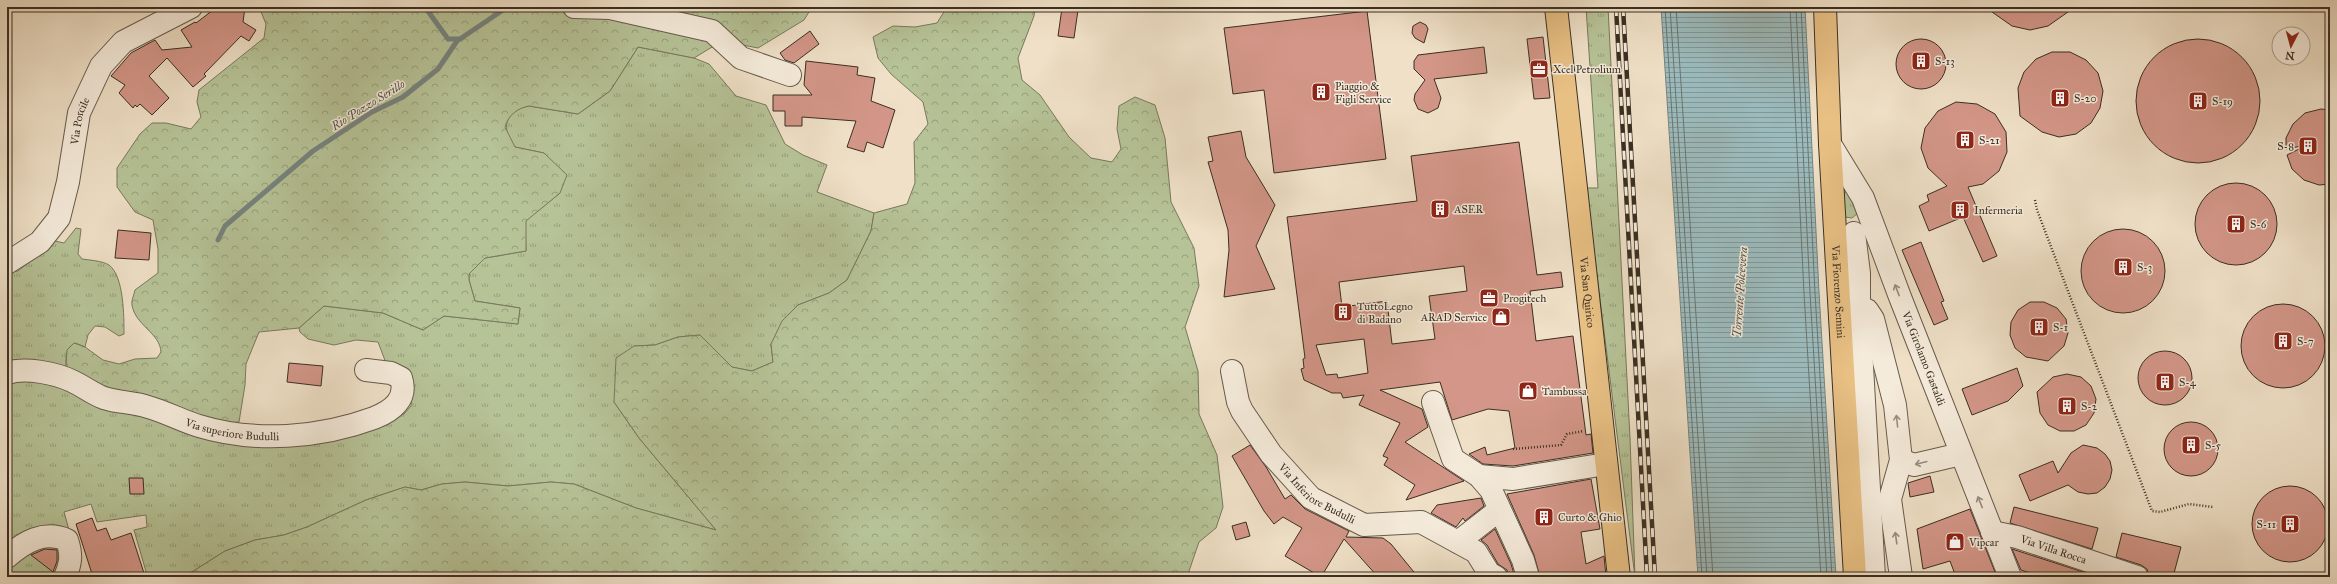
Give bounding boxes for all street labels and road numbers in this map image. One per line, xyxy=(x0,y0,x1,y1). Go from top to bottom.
street label: Via Porcile xyxy=(68,95,93,147)
street label: Via Fiorenzo Semini xyxy=(1829,244,1847,339)
street label: Via San Quirico xyxy=(1577,255,1597,329)
street label: Via Girolamo Gastaldi xyxy=(1899,309,1948,408)
street label: Via superiore Budulli xyxy=(183,416,279,443)
street label: Via Inferiore Budulli xyxy=(1275,460,1358,527)
street label: Via Villa Rocca xyxy=(2018,532,2088,567)

